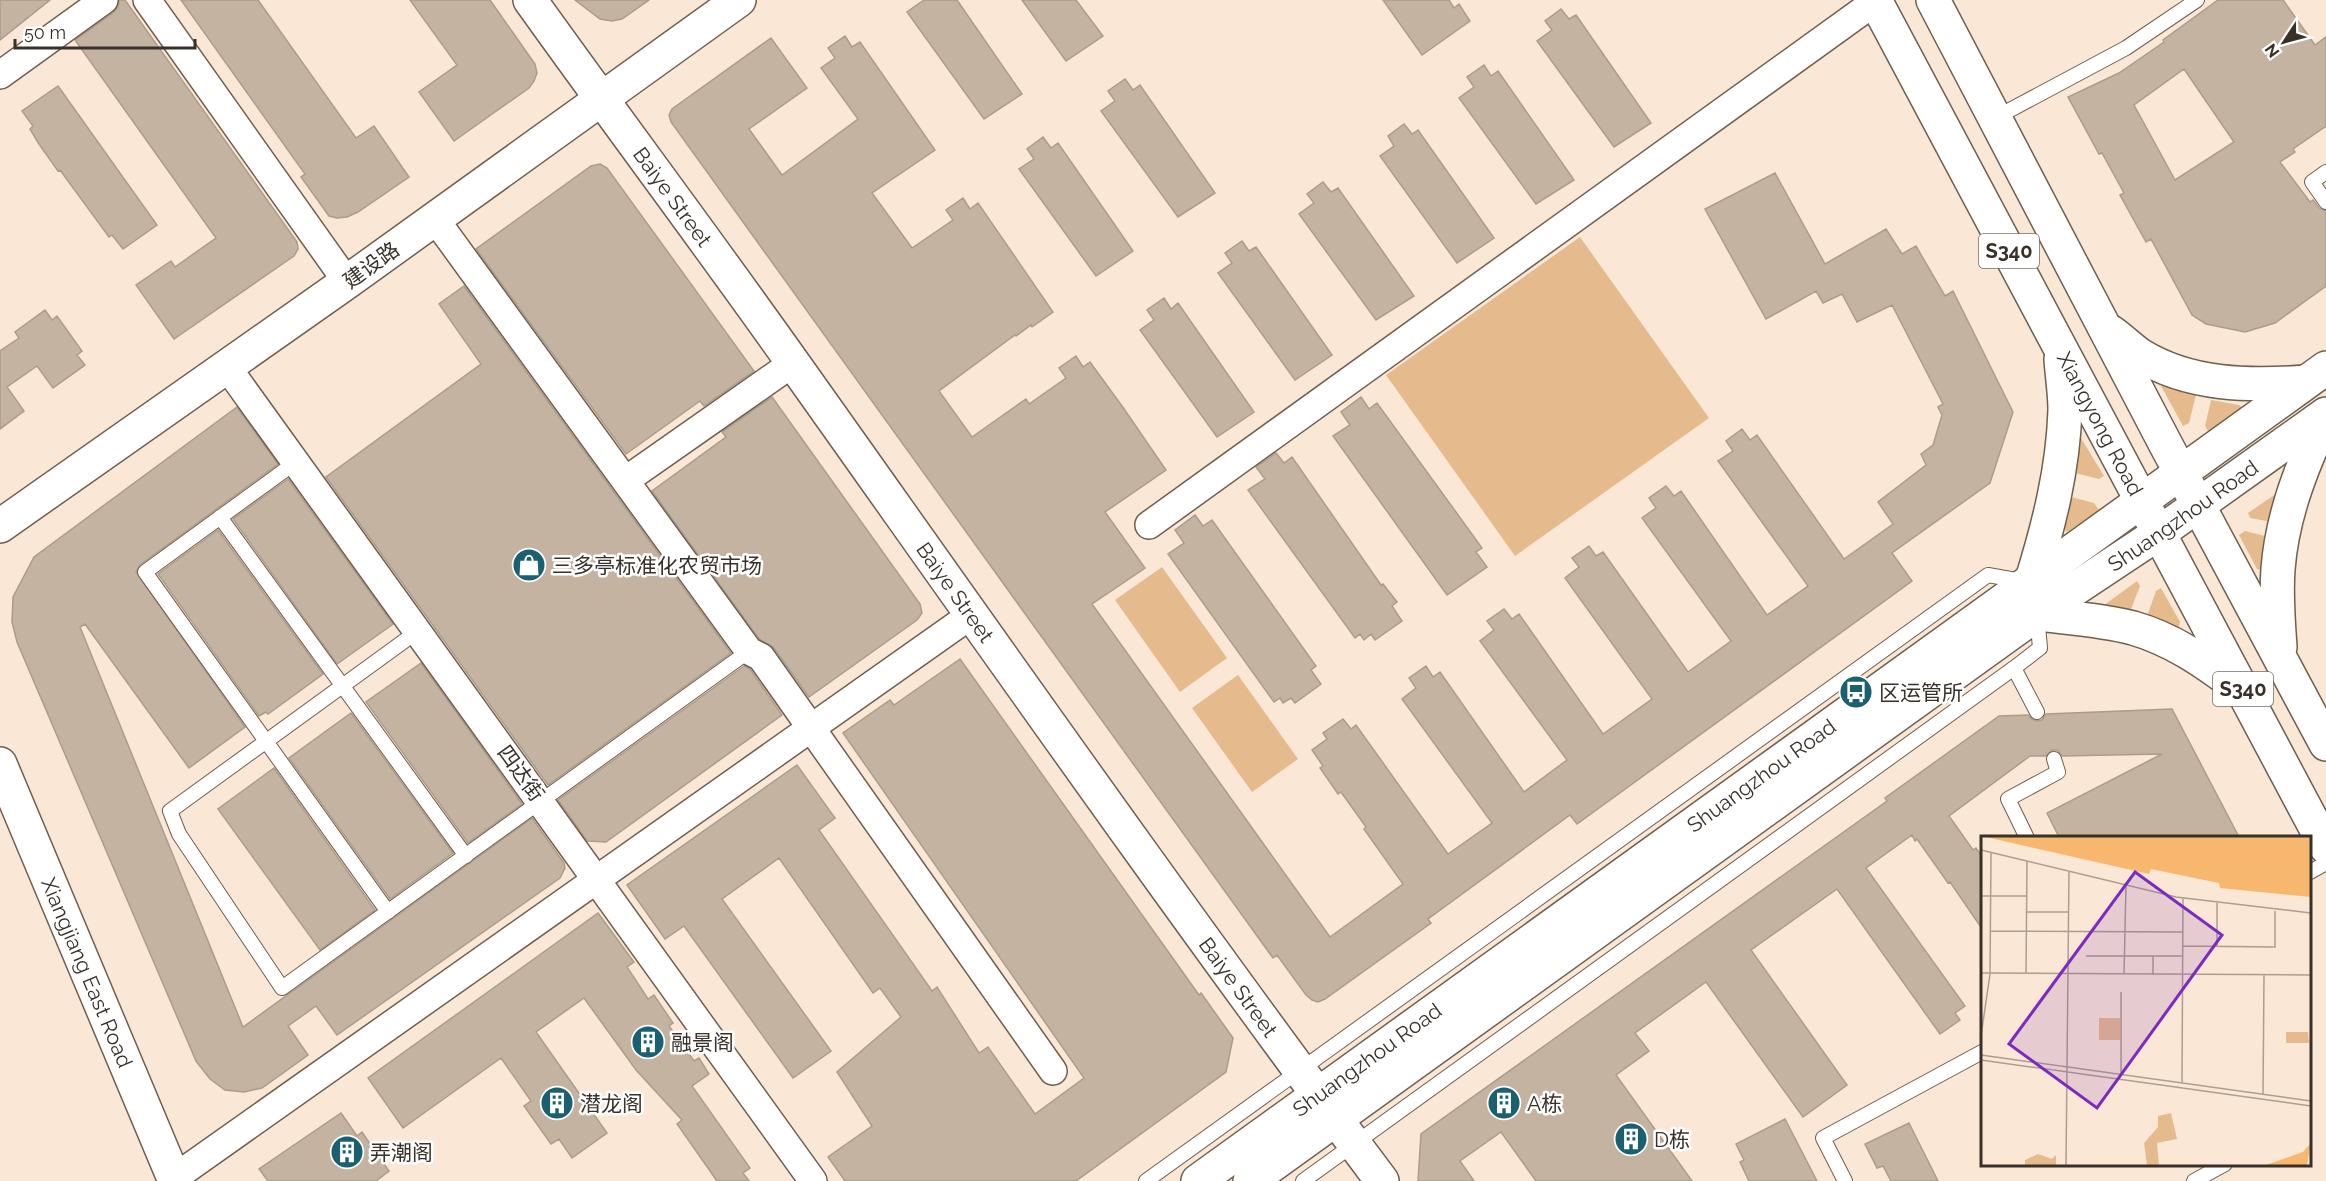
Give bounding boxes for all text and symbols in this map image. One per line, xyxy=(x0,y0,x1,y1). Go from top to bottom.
scale bar xyxy=(15,12,195,50)
north arrow xyxy=(2254,12,2314,72)
text: 50 m xyxy=(24,22,66,43)
text: N xyxy=(2261,40,2284,61)
street label: Baiye Street xyxy=(628,142,718,251)
road number: S340 xyxy=(1979,234,2039,268)
street label: 建设路 xyxy=(338,236,404,294)
street label: Xiangyong Road xyxy=(2052,348,2149,500)
street label: Shuangzhou Road xyxy=(2103,454,2263,576)
street label: Baiye Street xyxy=(912,537,1000,647)
shop icon: 三多亭标准化农贸市场 xyxy=(511,547,547,583)
place label: 三多亭标准化农贸市场 xyxy=(552,553,762,578)
road number: S340 xyxy=(2213,672,2273,706)
bus stop icon: 区运管所 xyxy=(1838,674,1874,710)
place label: 区运管所 xyxy=(1879,680,1963,705)
street label: Shuangzhou Road xyxy=(1682,713,1840,837)
street label: 四达街 xyxy=(492,740,550,806)
inset map xyxy=(1981,836,2311,1166)
street label: Xiangjiang East Road xyxy=(37,874,138,1071)
street label: Baiye Street xyxy=(1194,932,1283,1042)
street label: Shuangzhou Road xyxy=(1287,997,1446,1121)
building icon: 融景阁 xyxy=(630,1024,666,1060)
place label: 融景阁 xyxy=(671,1030,734,1055)
building icon: 潜龙阁 xyxy=(539,1085,575,1121)
building icon: A栋 xyxy=(1486,1085,1522,1121)
place label: 潜龙阁 xyxy=(580,1091,643,1116)
place label: A栋 xyxy=(1527,1091,1562,1116)
building icon: D栋 xyxy=(1613,1121,1649,1157)
place label: D栋 xyxy=(1654,1127,1690,1152)
building icon: 弄潮阁 xyxy=(329,1134,365,1170)
place label: 弄潮阁 xyxy=(370,1140,433,1165)

